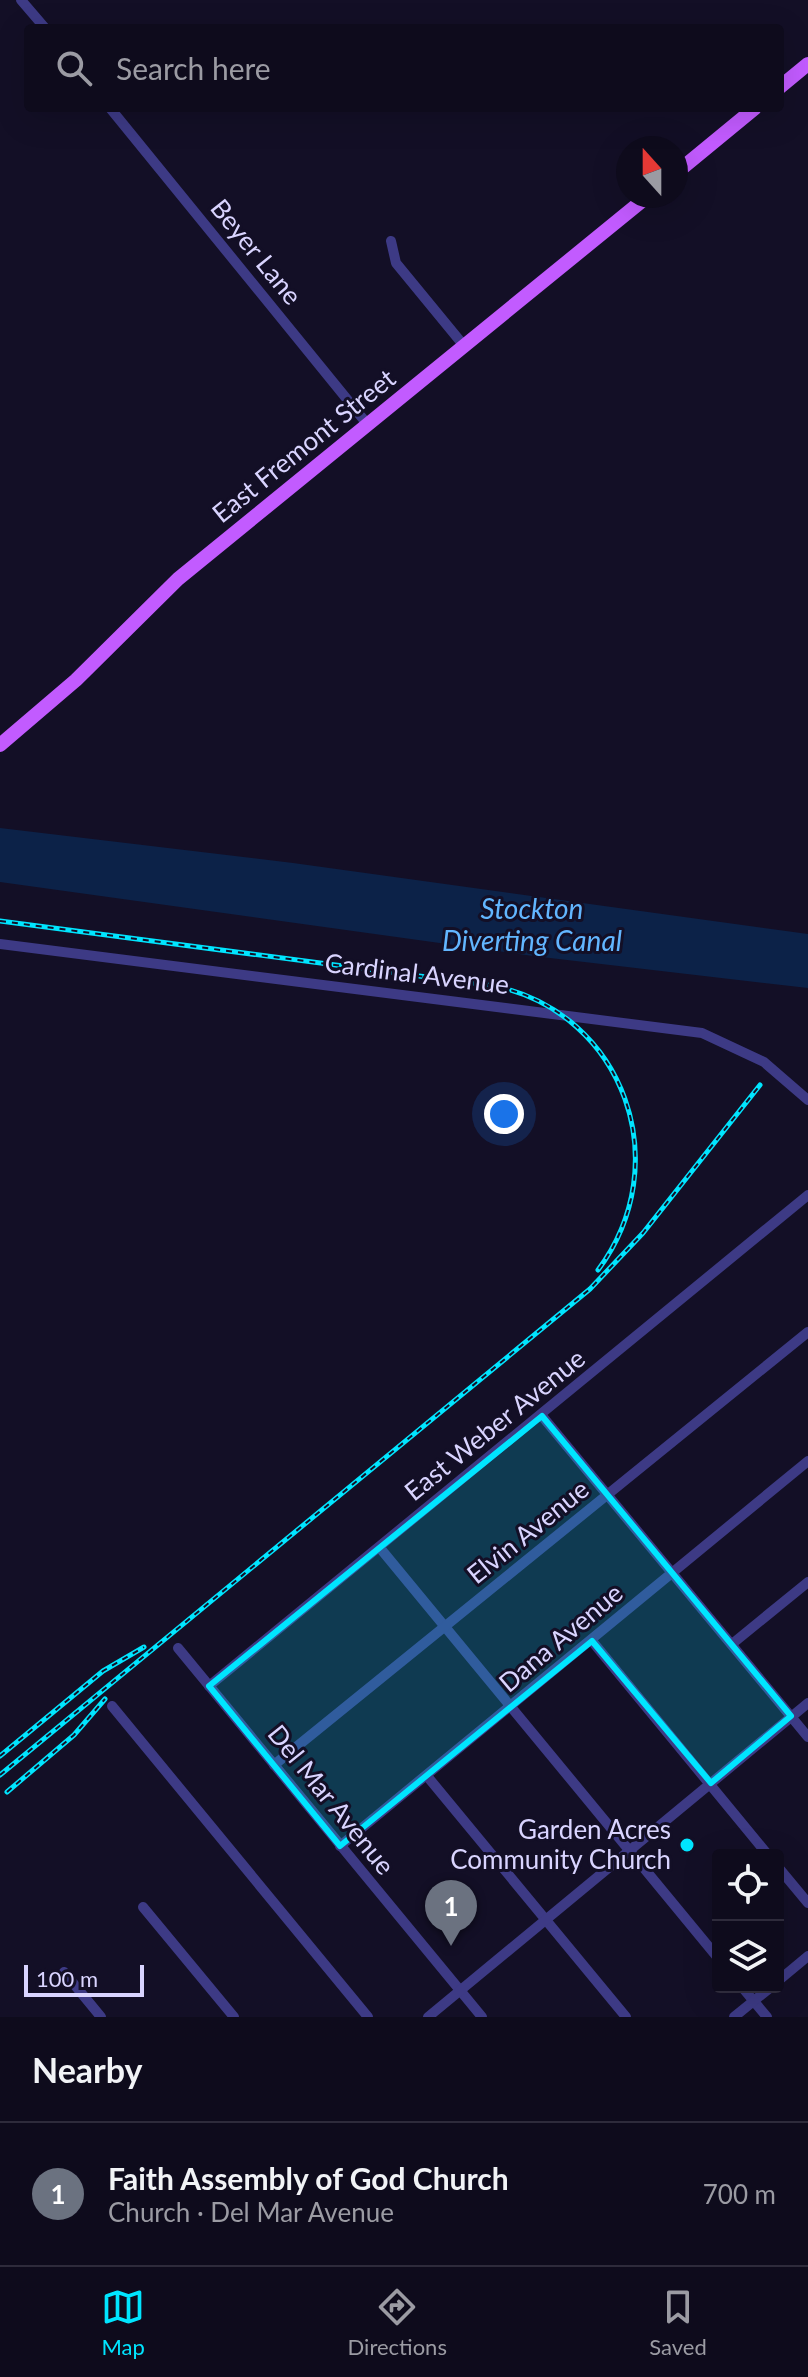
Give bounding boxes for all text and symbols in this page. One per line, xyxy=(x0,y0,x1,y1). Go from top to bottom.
search box xyxy=(24,24,784,112)
icon: search xyxy=(52,46,96,90)
text: Search here xyxy=(116,50,271,86)
north arrow xyxy=(616,136,688,208)
street label: Beyer Lane xyxy=(204,192,309,311)
street label: East Fremont Street xyxy=(205,361,402,529)
water label: Stockton Diverting Canal xyxy=(442,891,622,957)
street label: Cardinal Avenue xyxy=(323,946,511,1000)
your location xyxy=(484,1094,524,1134)
street label: East Weber Avenue xyxy=(398,1342,591,1507)
street label: Elvin Avenue xyxy=(460,1473,595,1590)
street label: Dana Avenue xyxy=(492,1576,629,1698)
street label: Del Mar Avenue xyxy=(262,1718,402,1881)
place label: Garden Acres Community Church xyxy=(450,1813,671,1875)
marker: Garden Acres Community Church xyxy=(678,1836,696,1854)
map controls xyxy=(712,1849,784,1993)
button: locate xyxy=(712,1849,784,1921)
pin: 1 xyxy=(425,1880,477,1946)
button: layers xyxy=(712,1921,784,1993)
scale bar xyxy=(24,1961,144,1997)
text: 100 m xyxy=(36,1965,98,1992)
text: Nearby xyxy=(32,2049,143,2090)
text: Faith Assembly of God Church xyxy=(108,2160,509,2196)
text: 1 xyxy=(50,2178,66,2210)
text: 700 m xyxy=(703,2178,776,2210)
text: Church · Del Mar Avenue xyxy=(108,2196,394,2228)
tab: Map xyxy=(101,2285,145,2360)
tab: Directions xyxy=(348,2285,447,2360)
tab: Saved xyxy=(649,2285,707,2360)

